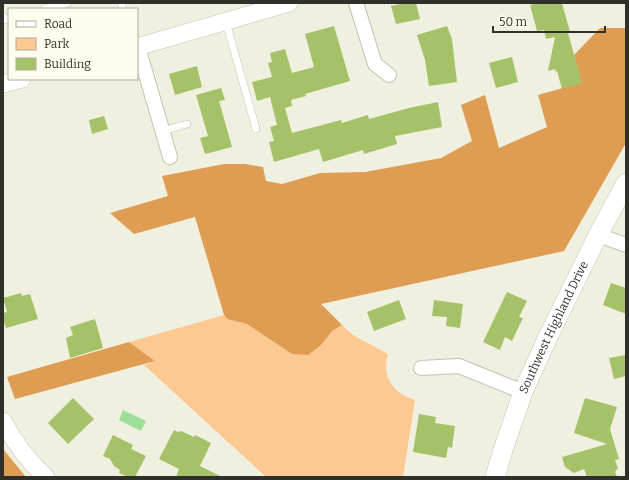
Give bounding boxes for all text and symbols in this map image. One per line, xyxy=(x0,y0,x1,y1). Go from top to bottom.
legend xyxy=(8,8,138,80)
scale bar xyxy=(493,8,605,34)
text: 50 m xyxy=(499,15,528,29)
text: Road xyxy=(44,17,72,31)
text: Park xyxy=(44,37,70,51)
text: Building xyxy=(44,57,91,71)
street label: Southwest Highland Drive xyxy=(516,259,591,396)

